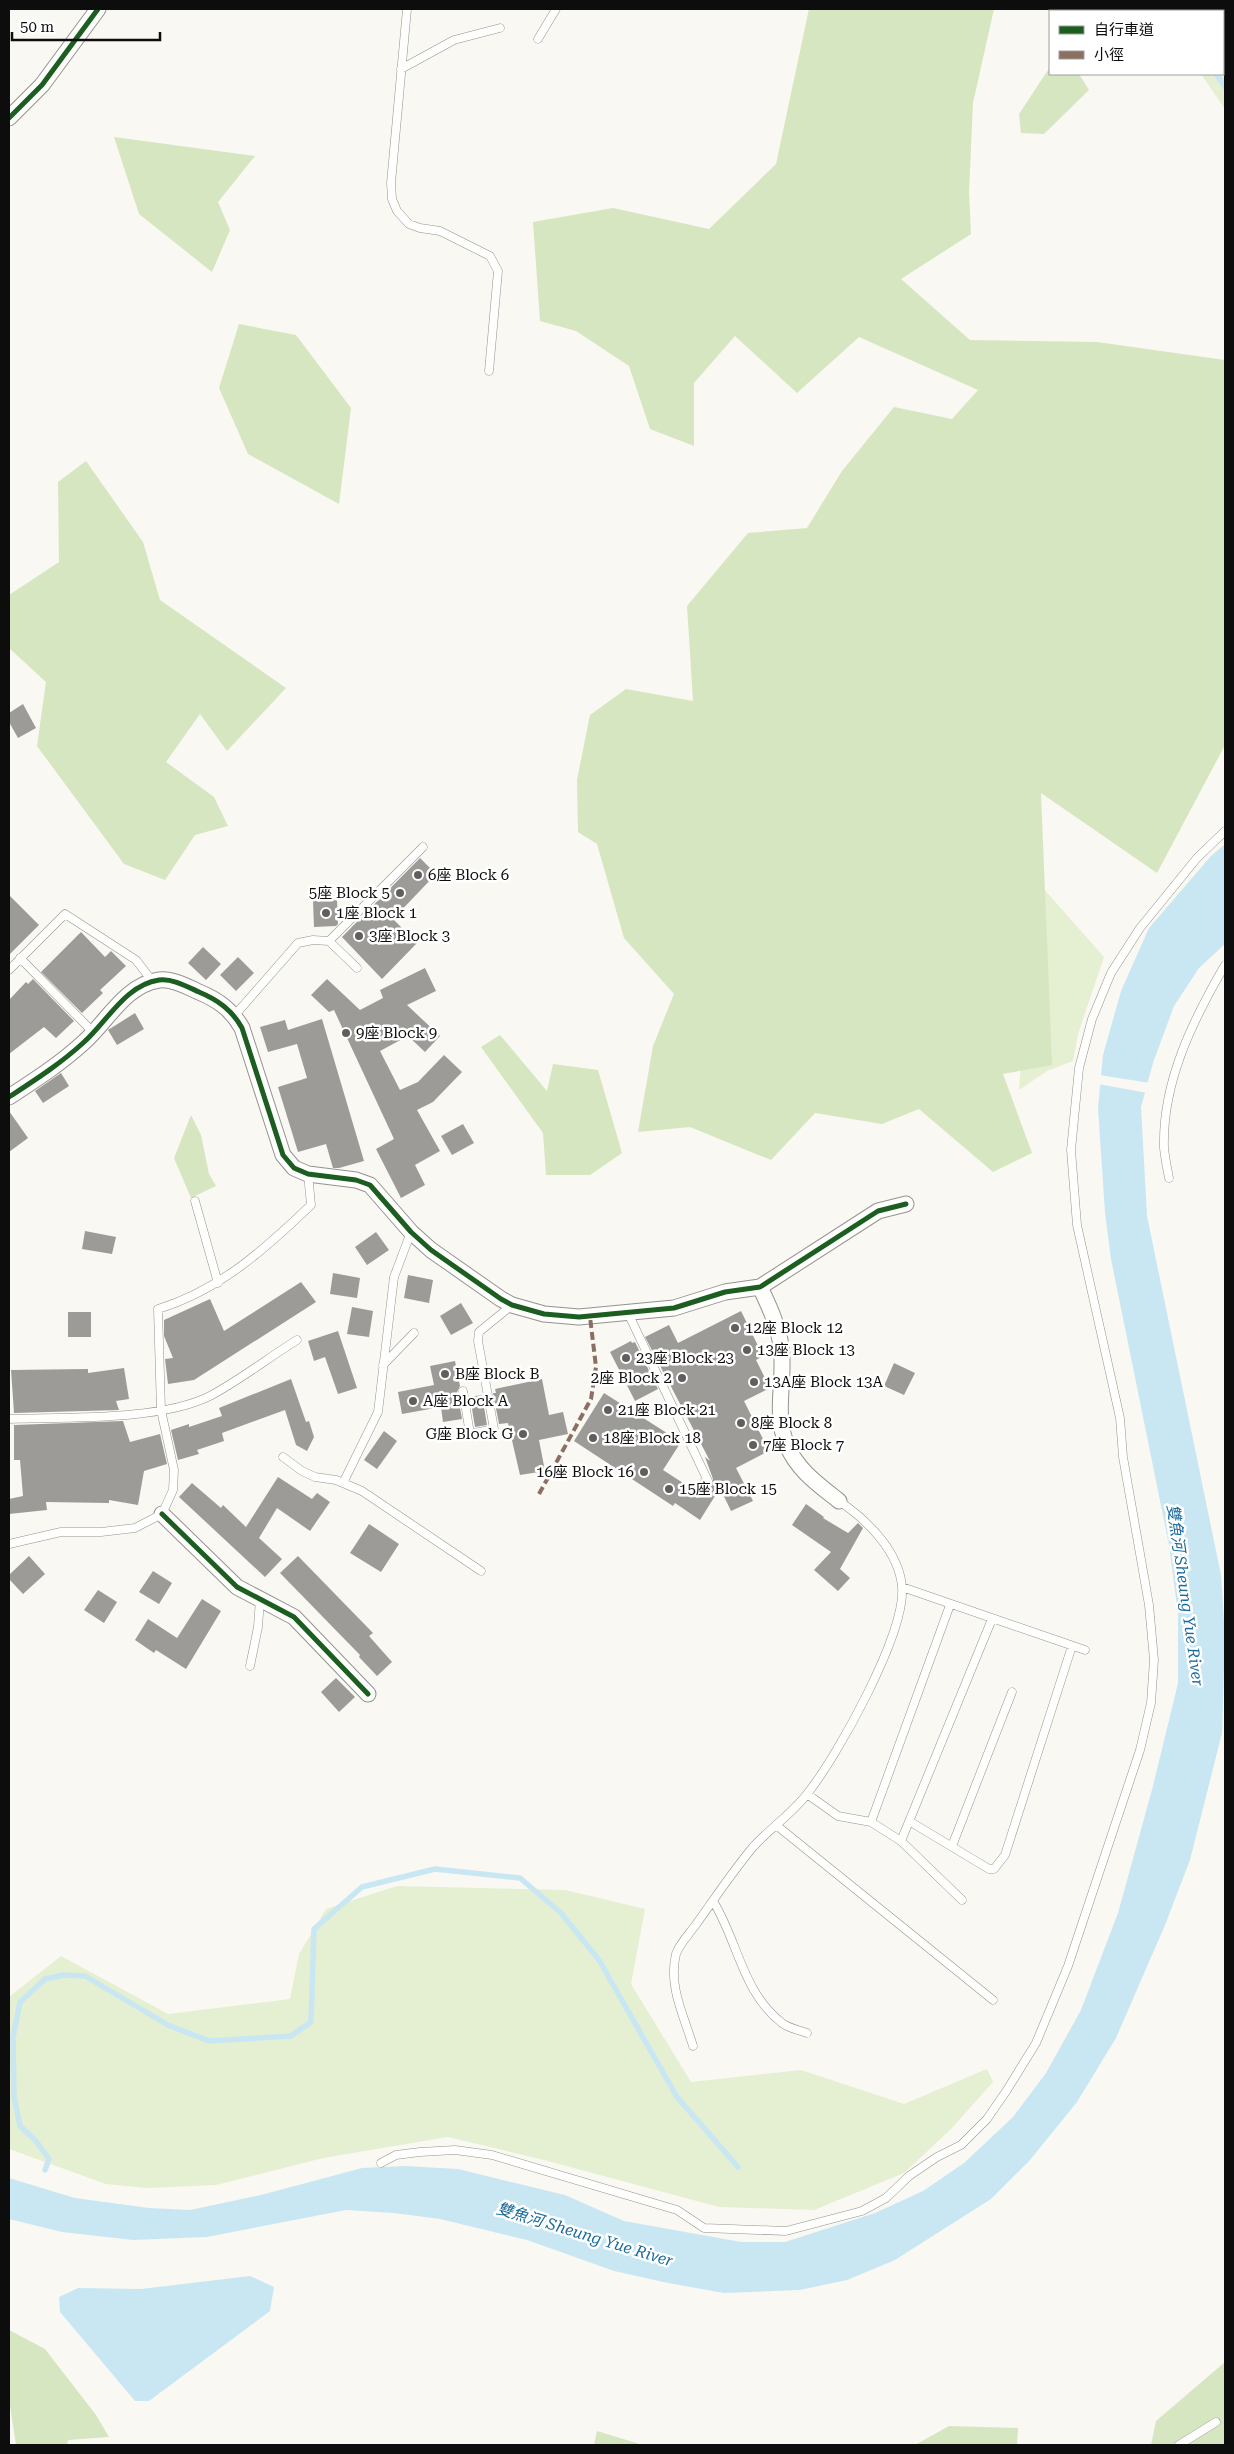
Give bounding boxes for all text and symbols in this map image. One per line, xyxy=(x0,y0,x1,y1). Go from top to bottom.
scale bar xyxy=(12,10,160,42)
legend xyxy=(1049,10,1224,75)
text: 50 m xyxy=(20,18,55,36)
text: 自行車道 xyxy=(1094,21,1154,39)
text: 小徑 xyxy=(1094,46,1124,64)
place label: 6座 Block 6 xyxy=(428,866,509,884)
marker: 6座 Block 6 xyxy=(412,869,424,881)
place label: 5座 Block 5 xyxy=(309,884,390,902)
marker: 5座 Block 5 xyxy=(394,887,406,899)
place label: 1座 Block 1 xyxy=(336,904,417,922)
marker: 1座 Block 1 xyxy=(320,907,332,919)
place label: 3座 Block 3 xyxy=(369,927,450,945)
marker: 3座 Block 3 xyxy=(353,930,365,942)
place label: 9座 Block 9 xyxy=(356,1024,437,1042)
marker: 9座 Block 9 xyxy=(340,1027,352,1039)
place label: 12座 Block 12 xyxy=(745,1319,843,1337)
marker: 12座 Block 12 xyxy=(729,1322,741,1334)
place label: 13座 Block 13 xyxy=(757,1341,855,1359)
marker: 13座 Block 13 xyxy=(741,1344,753,1356)
place label: 23座 Block 23 xyxy=(636,1349,734,1367)
marker: 23座 Block 23 xyxy=(620,1352,632,1364)
place label: B座 Block B xyxy=(455,1365,539,1383)
marker: B座 Block B xyxy=(439,1368,451,1380)
place label: 2座 Block 2 xyxy=(591,1369,672,1387)
marker: 2座 Block 2 xyxy=(676,1372,688,1384)
place label: 13A座 Block 13A xyxy=(764,1373,883,1391)
marker: 13A座 Block 13A xyxy=(748,1376,760,1388)
place label: A座 Block A xyxy=(423,1392,509,1410)
marker: A座 Block A xyxy=(407,1395,419,1407)
place label: 21座 Block 21 xyxy=(618,1401,716,1419)
marker: 21座 Block 21 xyxy=(602,1404,614,1416)
place label: 8座 Block 8 xyxy=(751,1414,832,1432)
marker: 8座 Block 8 xyxy=(735,1417,747,1429)
place label: G座 Block G xyxy=(425,1425,513,1443)
marker: G座 Block G xyxy=(517,1428,529,1440)
place label: 18座 Block 18 xyxy=(603,1429,701,1447)
marker: 18座 Block 18 xyxy=(587,1432,599,1444)
place label: 7座 Block 7 xyxy=(763,1436,844,1454)
marker: 7座 Block 7 xyxy=(747,1439,759,1451)
place label: 16座 Block 16 xyxy=(536,1463,634,1481)
marker: 16座 Block 16 xyxy=(638,1466,650,1478)
place label: 15座 Block 15 xyxy=(679,1480,777,1498)
marker: 15座 Block 15 xyxy=(663,1483,675,1495)
water label: 雙魚河 Sheung Yue River xyxy=(1163,1503,1208,1688)
water label: 雙魚河 Sheung Yue River xyxy=(494,2199,676,2270)

